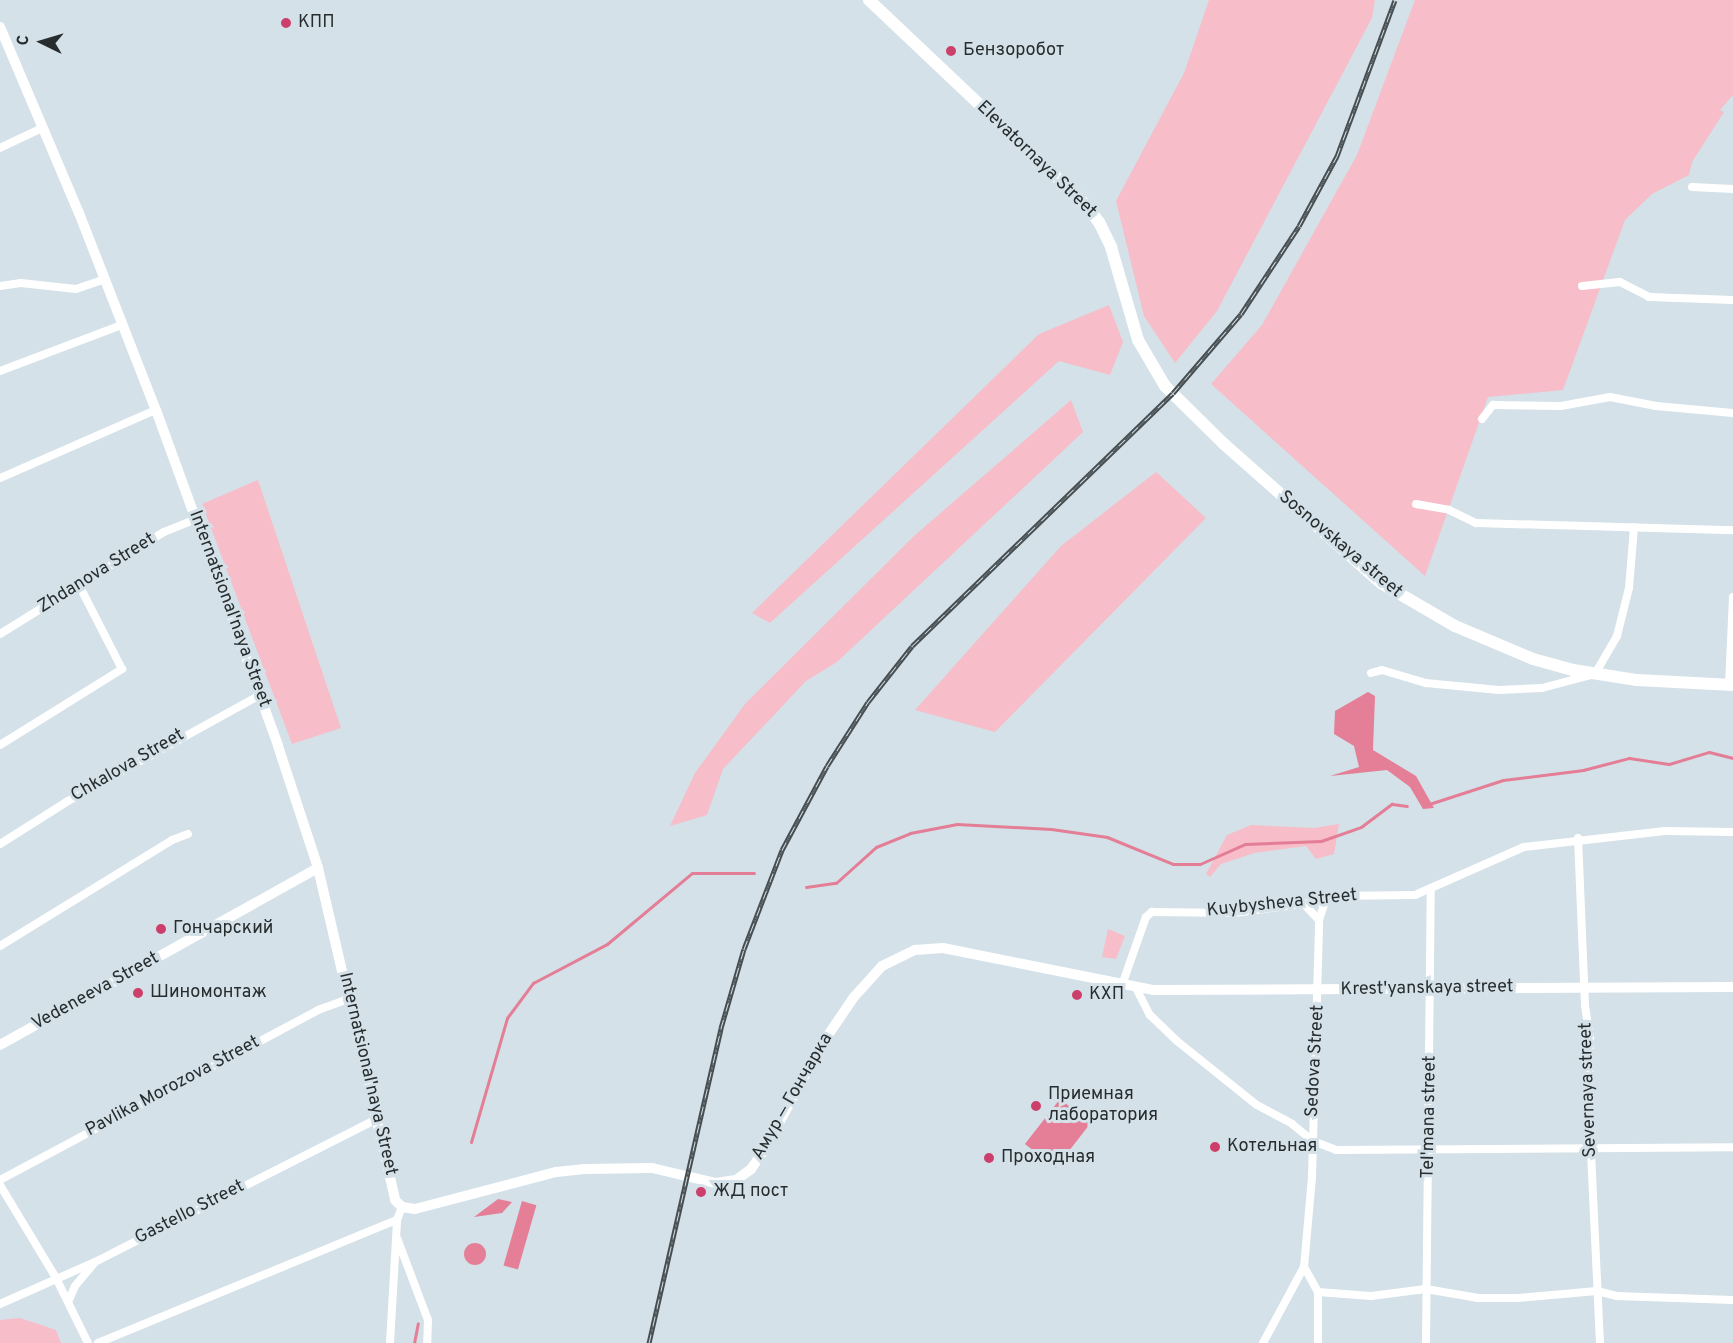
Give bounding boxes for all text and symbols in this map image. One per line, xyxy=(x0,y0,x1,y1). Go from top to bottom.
north arrow xyxy=(12,12,72,72)
place label: КПП xyxy=(298,12,335,34)
marker: КПП xyxy=(279,16,293,30)
text: С xyxy=(14,34,34,46)
place label: Бензоробот xyxy=(963,40,1064,62)
marker: Бензоробот xyxy=(944,44,958,58)
street label: Elevatornaya Street xyxy=(972,97,1100,223)
street label: Sosnovskaya street xyxy=(1274,487,1406,603)
street label: Internatsional'naya Street xyxy=(183,508,275,710)
street label: Zhdanova Street xyxy=(34,529,160,619)
street label: Chkalova Street xyxy=(68,725,188,807)
street label: Kuybysheva Street xyxy=(1206,885,1358,923)
place label: Гончарский xyxy=(173,918,273,940)
marker: Гончарский xyxy=(154,922,168,936)
street label: Vedeneeva Street xyxy=(29,948,163,1036)
street label: Internatsional'naya Street xyxy=(333,970,401,1178)
street label: Krest'yanskaya street xyxy=(1340,977,1514,1001)
place label: Шиномонтаж xyxy=(150,982,267,1004)
place label: КХП xyxy=(1089,984,1124,1006)
marker: Шиномонтаж xyxy=(131,986,145,1000)
marker: КХП xyxy=(1070,988,1084,1002)
street label: Sedova Street xyxy=(1302,1004,1330,1118)
street label: Severnaya street xyxy=(1576,1022,1602,1158)
street label: Амур — Гончарка xyxy=(748,1030,838,1164)
street label: Pavlika Morozova Street xyxy=(82,1032,264,1142)
street label: Tel'mana street xyxy=(1418,1055,1442,1179)
place label: Приемная лаборатория xyxy=(1048,1085,1158,1128)
marker: Приемная лаборатория xyxy=(1029,1099,1043,1113)
place label: Котельная xyxy=(1227,1136,1317,1158)
marker: Котельная xyxy=(1208,1140,1222,1154)
place label: Проходная xyxy=(1001,1147,1095,1169)
marker: Проходная xyxy=(982,1151,996,1165)
street label: Gastello Street xyxy=(132,1176,248,1250)
place label: ЖД пост xyxy=(713,1181,788,1203)
marker: ЖД пост xyxy=(694,1185,708,1199)

